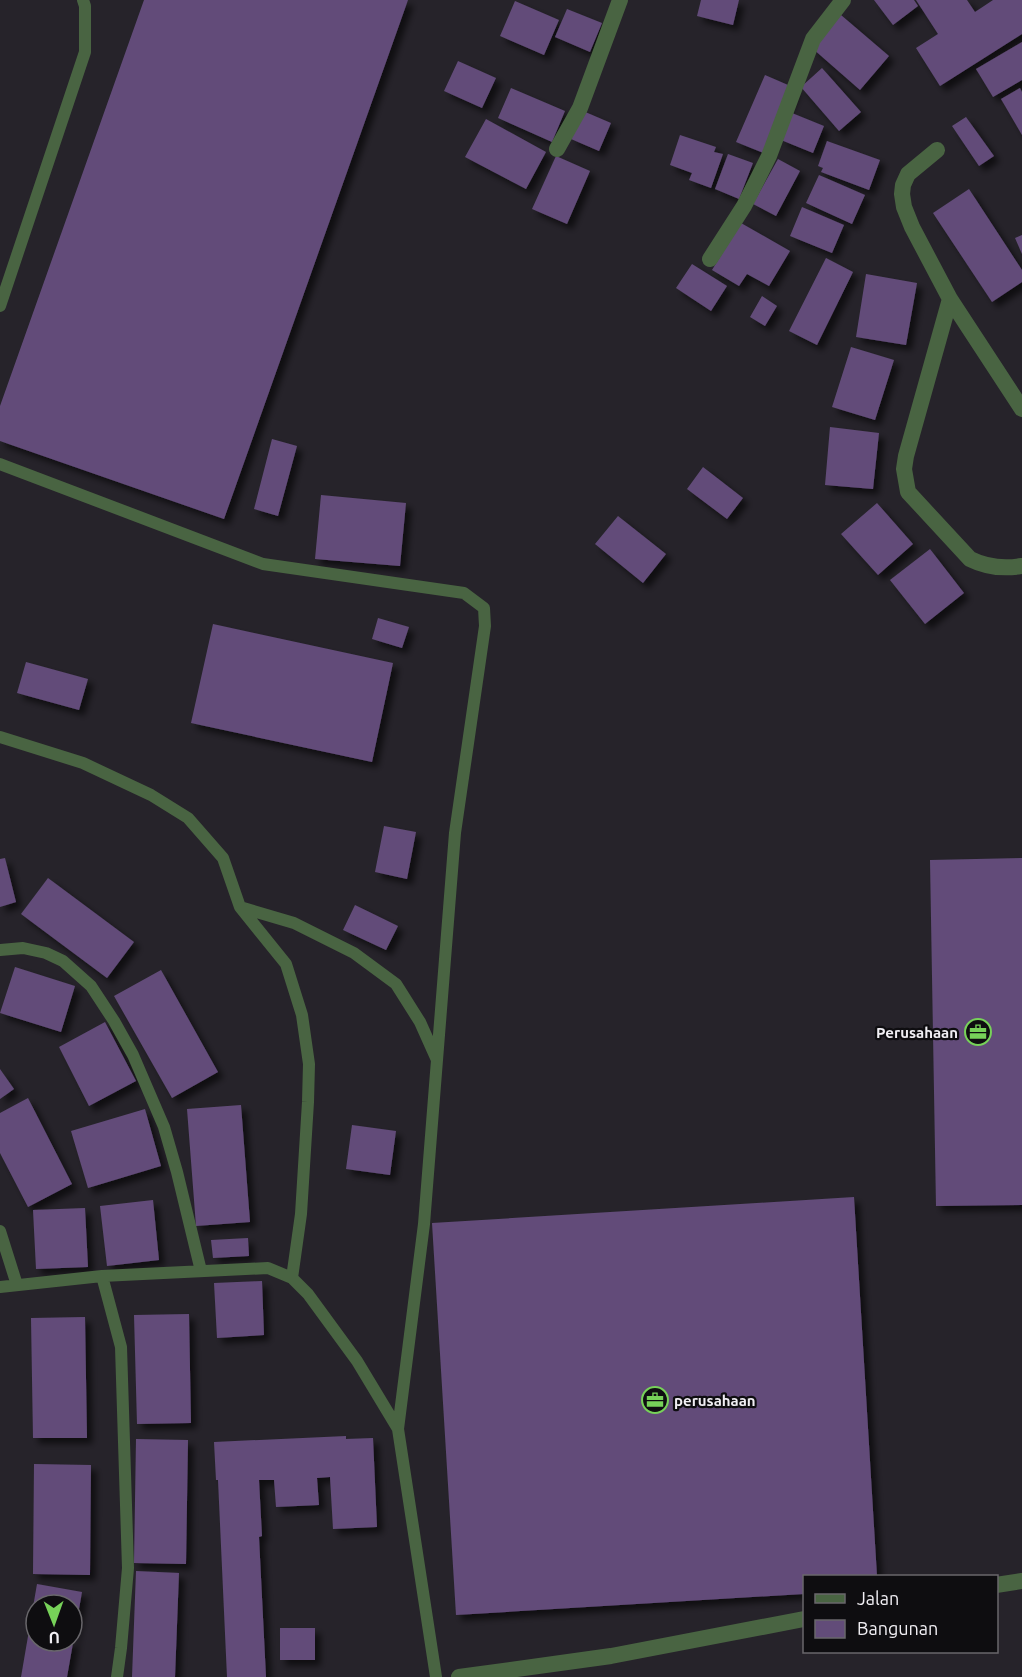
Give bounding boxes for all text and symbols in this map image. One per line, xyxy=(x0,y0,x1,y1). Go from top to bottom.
office icon: Perusahaan xyxy=(963,1017,993,1047)
place label: Perusahaan xyxy=(876,1024,958,1041)
office icon: perusahaan xyxy=(640,1385,670,1415)
place label: perusahaan xyxy=(674,1392,756,1409)
legend xyxy=(803,1575,998,1653)
text: Jalan xyxy=(857,1588,899,1608)
north arrow xyxy=(24,1593,84,1653)
text: Bangunan xyxy=(857,1618,938,1638)
text: U xyxy=(48,1629,60,1647)

